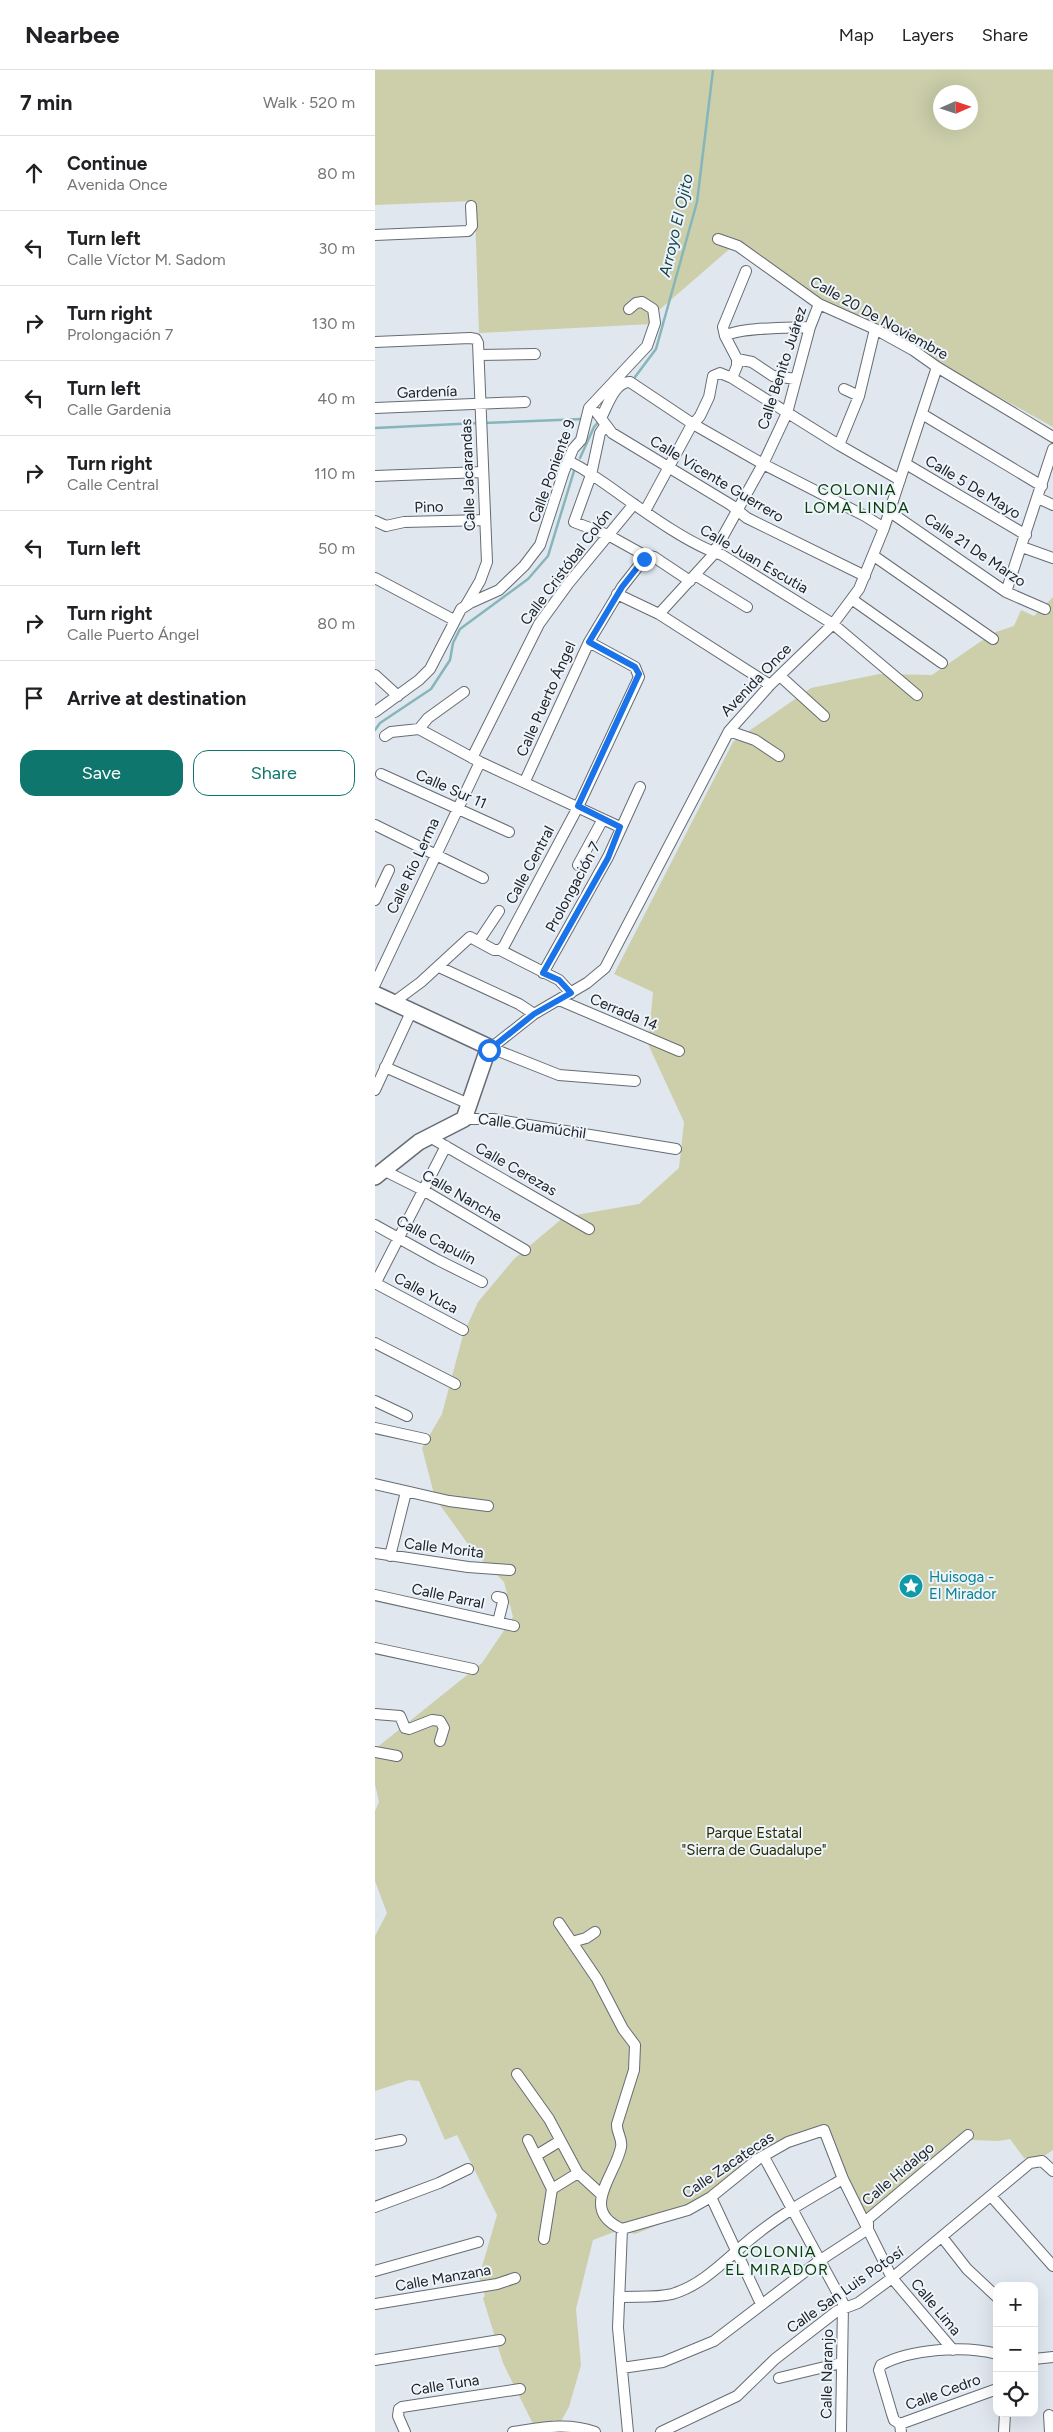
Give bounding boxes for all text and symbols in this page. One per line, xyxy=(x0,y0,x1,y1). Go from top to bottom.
text: Nearbee xyxy=(25,20,120,49)
text: Map xyxy=(839,24,874,46)
text: Layers xyxy=(902,24,954,46)
text: Share xyxy=(982,24,1028,46)
north arrow xyxy=(933,85,978,130)
text: 7 min xyxy=(20,90,72,115)
text: Walk · 520 m xyxy=(263,93,355,112)
text: Continue xyxy=(67,152,147,175)
icon: ahead xyxy=(20,159,48,187)
text: 80 m xyxy=(317,164,355,183)
water label: Arroyo El Ojito xyxy=(655,172,697,279)
text: Avenida Once xyxy=(67,175,167,194)
text: Turn left xyxy=(67,227,141,250)
icon: left xyxy=(20,234,48,262)
text: 30 m xyxy=(318,239,355,258)
text: Calle Víctor M. Sadom xyxy=(67,250,226,269)
street label: Calle 20 De Noviembre xyxy=(807,272,951,364)
text: Turn right xyxy=(67,302,153,325)
street label: Calle Benito Juárez xyxy=(754,304,810,432)
icon: right xyxy=(20,309,48,337)
text: 130 m xyxy=(312,314,355,333)
text: Prolongación 7 xyxy=(67,325,173,344)
text: Turn left xyxy=(67,377,141,400)
street label: Gardenía xyxy=(396,382,458,402)
icon: left xyxy=(20,384,48,412)
text: 40 m xyxy=(317,389,355,408)
text: Calle Gardenia xyxy=(67,400,171,419)
street label: Calle Poniente 9 xyxy=(525,417,579,525)
street label: Calle Jacarandas xyxy=(457,418,479,532)
street label: Calle Vicente Guerrero xyxy=(647,432,788,526)
street label: Calle 5 De Mayo xyxy=(922,451,1024,523)
text: Turn right xyxy=(67,452,153,475)
icon: right xyxy=(20,459,48,487)
text: 110 m xyxy=(314,464,355,483)
text: Calle Central xyxy=(67,475,159,494)
district label: COLONIA LOMA LINDA xyxy=(804,480,910,517)
street label: Pino xyxy=(414,497,444,517)
street label: Calle Cristóbal Colón xyxy=(516,505,616,629)
street label: Calle 21 De Marzo xyxy=(921,509,1030,591)
street label: Calle Juan Escutia xyxy=(697,521,811,597)
icon: left xyxy=(20,534,48,562)
text: Turn left xyxy=(67,537,141,560)
text: 50 m xyxy=(318,539,355,558)
route end xyxy=(633,548,656,571)
text: Turn right xyxy=(67,602,153,625)
icon: right xyxy=(20,609,48,637)
text: 80 m xyxy=(317,614,355,633)
text: Calle Puerto Ángel xyxy=(67,625,199,644)
street label: Calle Puerto Ángel xyxy=(513,639,579,759)
street label: Avenida Once xyxy=(717,640,795,720)
icon: arrive xyxy=(20,684,48,712)
text: Arrive at destination xyxy=(67,687,246,710)
button: Save xyxy=(20,750,183,796)
button: Share xyxy=(193,750,355,796)
street label: Calle Sur 11 xyxy=(413,765,489,813)
street label: Calle Río Lerma xyxy=(383,815,443,917)
street label: Calle Central xyxy=(502,823,558,907)
street label: Prolongación 7 xyxy=(542,839,604,935)
street label: Cerrada 14 xyxy=(587,990,661,1034)
route start xyxy=(478,1039,501,1062)
street label: Calle Guamúchil xyxy=(477,1110,587,1142)
street label: Calle Cerezas xyxy=(472,1138,560,1200)
street label: Calle Nanche xyxy=(419,1166,505,1226)
street label: Calle Capulín xyxy=(393,1211,479,1269)
street label: Calle Yuca xyxy=(391,1269,461,1317)
street label: Calle Morita xyxy=(403,1534,485,1562)
place label: Huisoga - El Mirador xyxy=(929,1568,996,1603)
place icon: Huisoga - El Mirador xyxy=(898,1573,924,1599)
street label: Calle Parral xyxy=(410,1579,486,1613)
park label: Parque Estatal "Sierra de Guadalupe" xyxy=(681,1824,827,1859)
street label: Calle Zacatecas xyxy=(679,2128,777,2202)
street label: Calle Hidalgo xyxy=(858,2138,938,2209)
district label: COLONIA EL MIRADOR xyxy=(725,2242,829,2279)
street label: Calle San Luis Potosí xyxy=(783,2242,908,2337)
street label: Calle Manzana xyxy=(394,2261,492,2295)
street label: Calle Lima xyxy=(907,2275,965,2339)
map controls xyxy=(993,2282,1038,2417)
button: + xyxy=(993,2282,1038,2327)
button: − xyxy=(993,2327,1038,2372)
street label: Calle Naranjo xyxy=(817,2329,837,2419)
street label: Calle Cedro xyxy=(903,2370,983,2414)
street label: Calle Tuna xyxy=(410,2371,480,2399)
button: locate xyxy=(993,2372,1038,2417)

